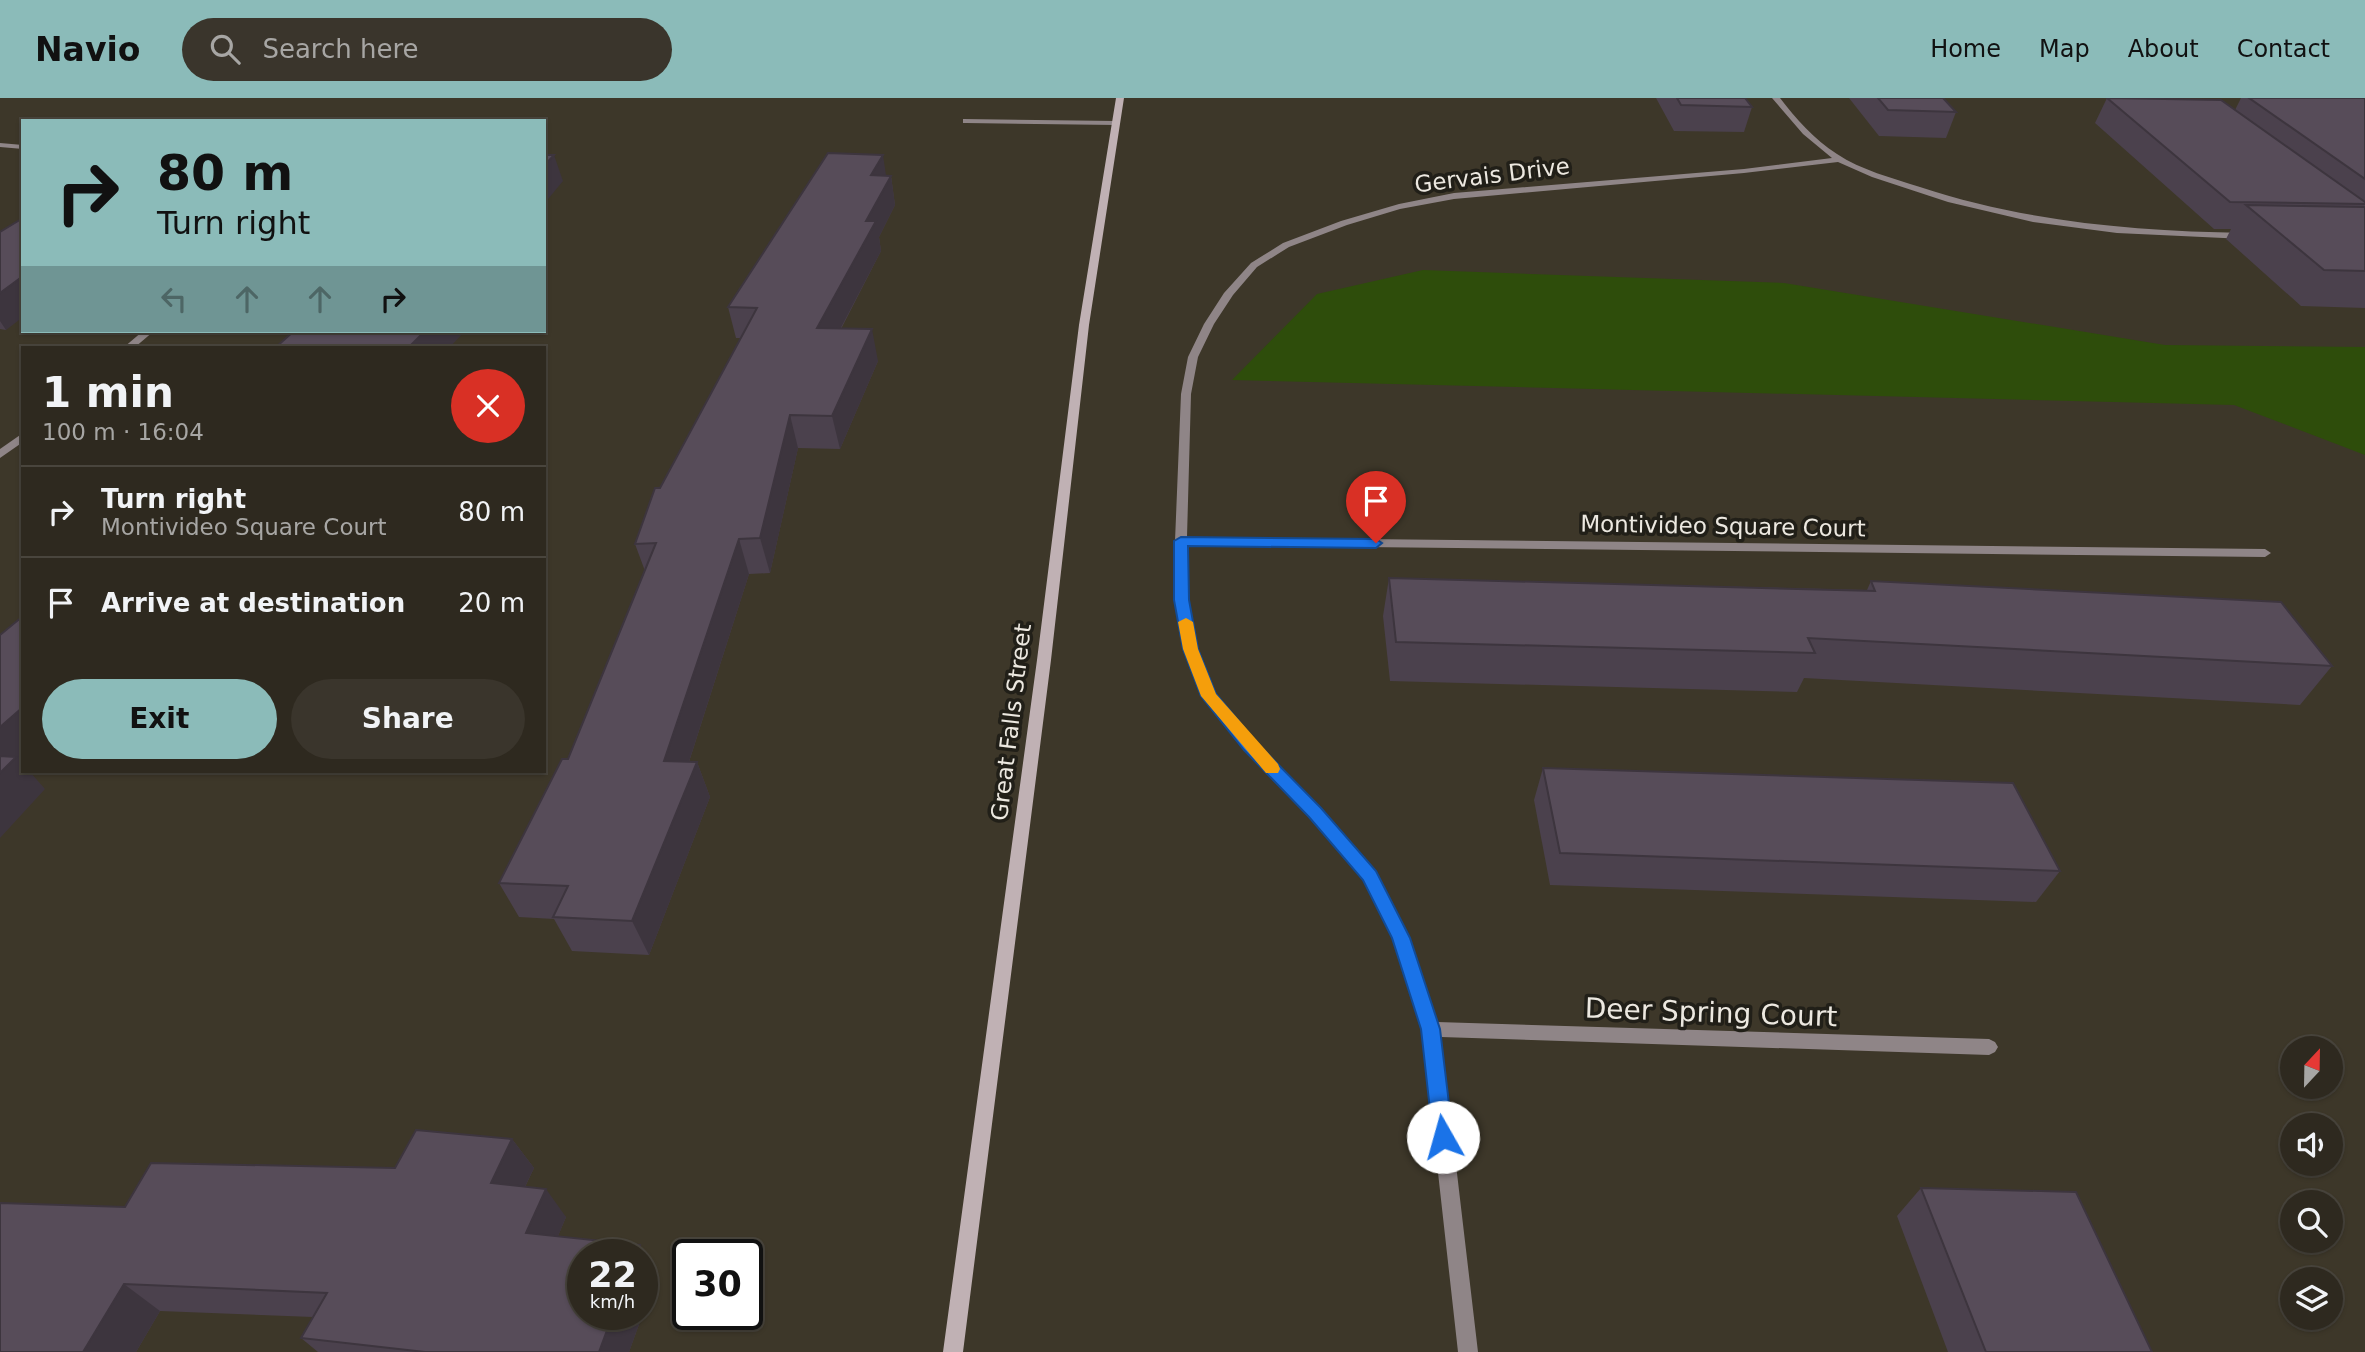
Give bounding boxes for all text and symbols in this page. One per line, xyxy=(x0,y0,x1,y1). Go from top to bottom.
search box xyxy=(182,18,672,81)
text: Navio xyxy=(35,30,140,69)
icon: search xyxy=(206,30,244,68)
text: Search here xyxy=(262,34,419,64)
text: Home xyxy=(1930,35,2001,63)
text: Map xyxy=(2039,35,2090,63)
text: About xyxy=(2128,35,2199,63)
text: Contact xyxy=(2237,35,2330,63)
text: 80 m xyxy=(157,145,293,202)
icon: right xyxy=(42,147,133,238)
street label: Gervais Drive xyxy=(1413,153,1571,197)
text: Turn right xyxy=(157,204,310,242)
icon: left xyxy=(155,280,193,318)
icon: ahead xyxy=(228,280,266,318)
icon: ahead xyxy=(301,280,339,318)
icon: right xyxy=(374,280,412,318)
text: 1 min xyxy=(42,368,174,417)
button: close xyxy=(451,369,525,443)
text: 100 m · 16:04 xyxy=(42,419,204,445)
pin xyxy=(1346,471,1406,543)
icon: arrive xyxy=(1357,482,1395,520)
text: Turn right xyxy=(101,484,246,514)
icon: right xyxy=(42,493,80,531)
text: 80 m xyxy=(458,497,525,527)
street label: Montivideo Square Court xyxy=(1580,511,1866,541)
text: Montivideo Square Court xyxy=(101,514,387,540)
icon: arrive xyxy=(42,584,80,622)
text: Arrive at destination xyxy=(101,588,405,618)
text: 20 m xyxy=(458,588,525,618)
street label: Great Falls Street xyxy=(986,622,1036,822)
button: Exit xyxy=(42,679,277,759)
button: Share xyxy=(291,679,525,759)
street label: Deer Spring Court xyxy=(1584,992,1838,1033)
north arrow xyxy=(2280,1036,2343,1099)
map controls xyxy=(2280,1036,2343,1330)
position arrow xyxy=(1406,1100,1480,1174)
button: sound xyxy=(2280,1113,2343,1176)
button: search xyxy=(2280,1190,2343,1253)
speed limit sign: 30 xyxy=(672,1239,763,1330)
text: 22 xyxy=(588,1255,637,1295)
button: layers xyxy=(2280,1267,2343,1330)
text: km/h xyxy=(590,1291,635,1312)

